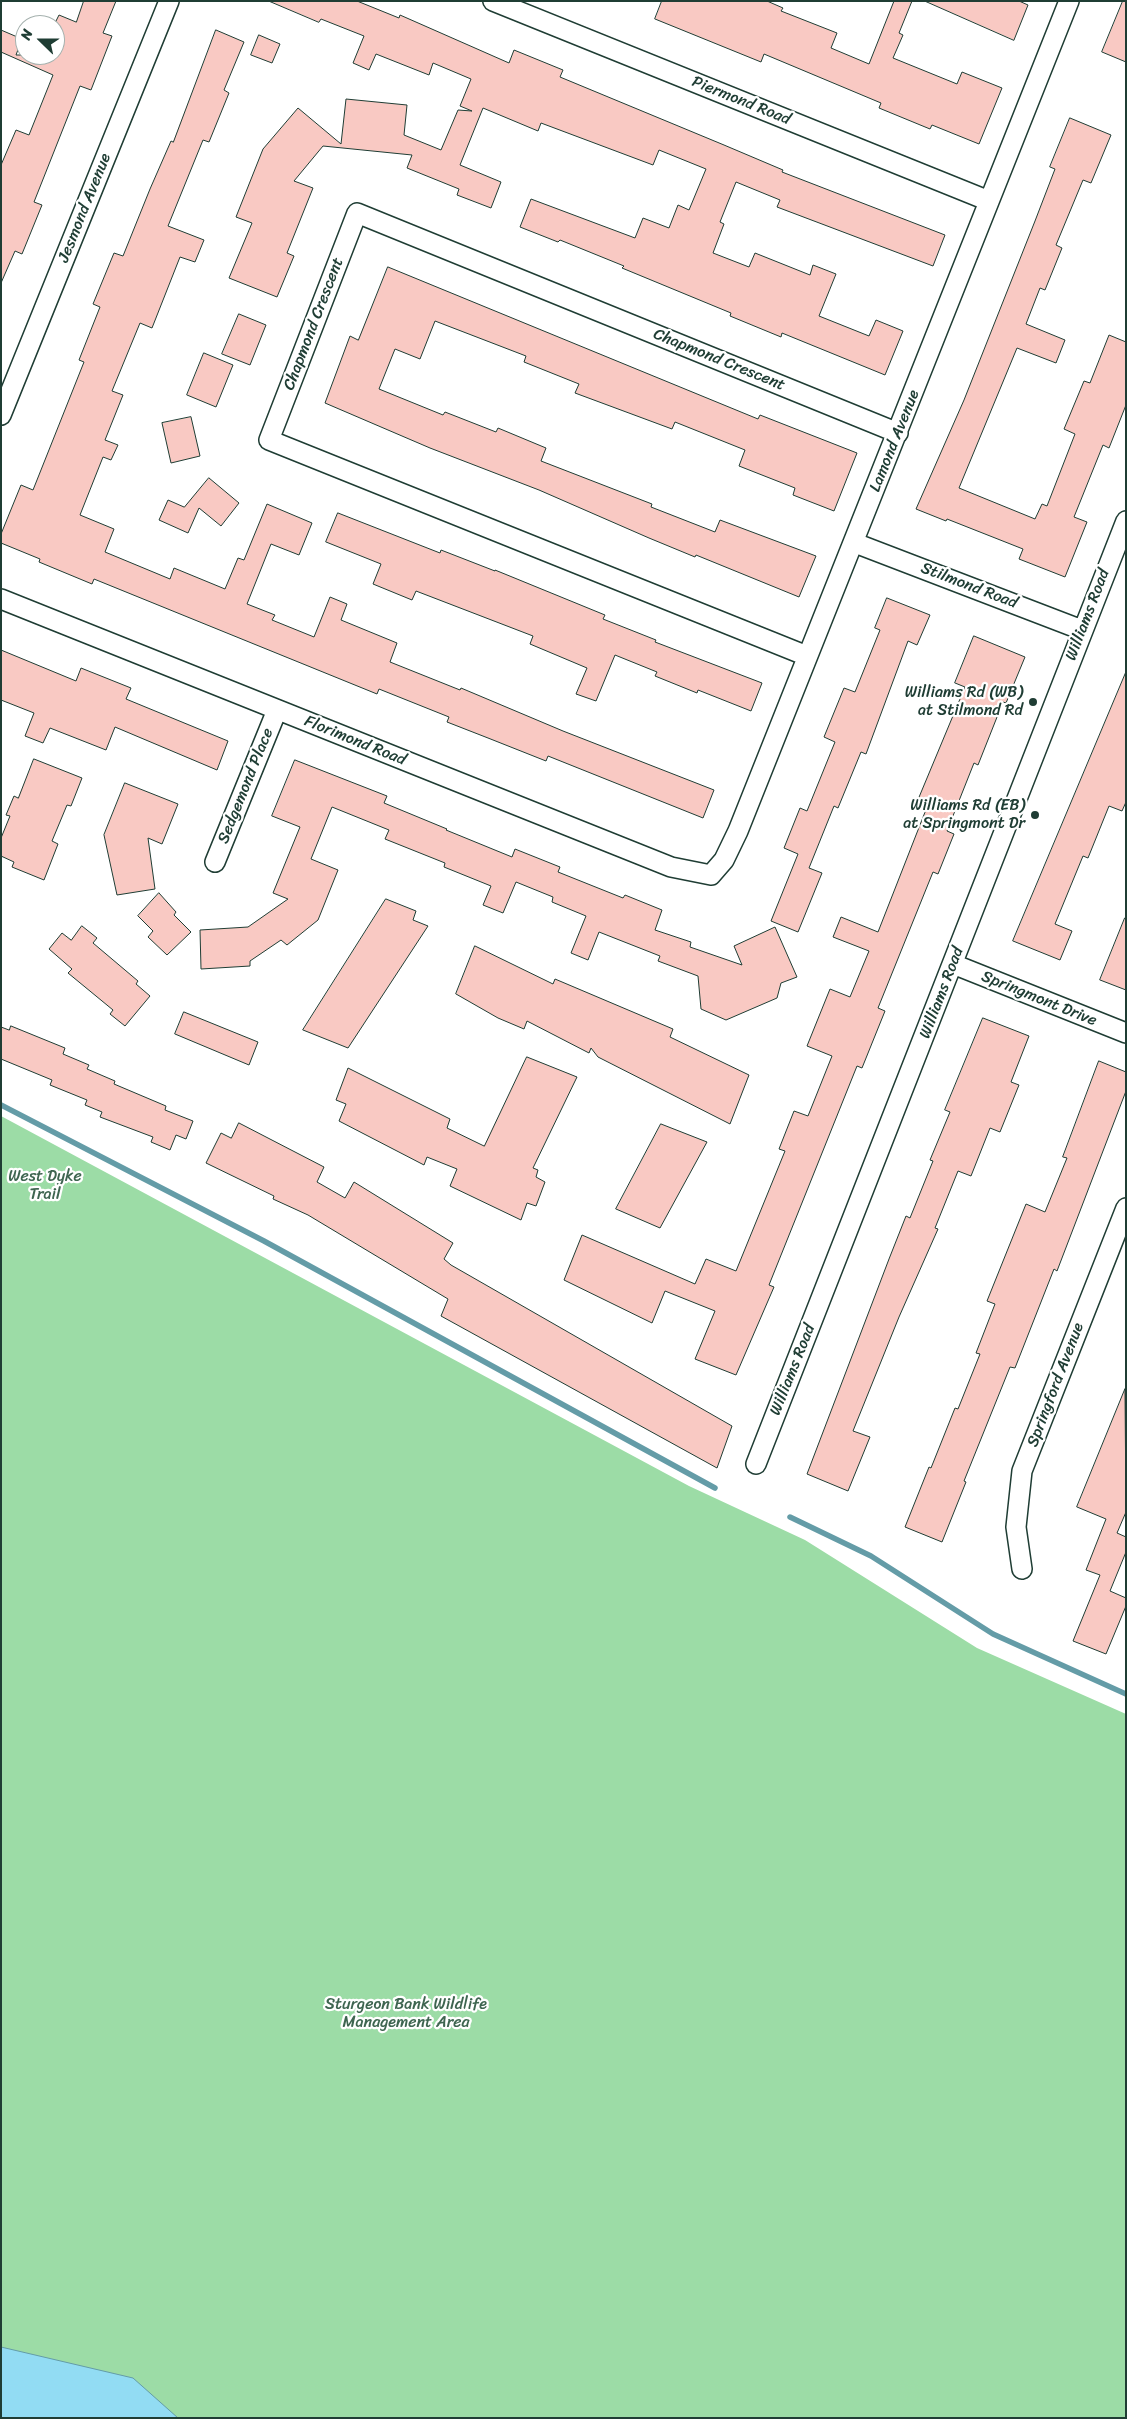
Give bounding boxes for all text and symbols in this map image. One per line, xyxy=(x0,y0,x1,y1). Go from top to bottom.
north arrow xyxy=(15,15,65,65)
text: N xyxy=(13,25,40,44)
street label: Piermond Road xyxy=(689,72,793,130)
street label: Jesmond Avenue xyxy=(54,151,116,265)
street label: Chapmond Crescent xyxy=(280,255,348,393)
street label: Chapmond Crescent xyxy=(650,325,788,395)
street label: Lamond Avenue xyxy=(866,387,924,495)
street label: Stilmond Road xyxy=(918,559,1020,613)
street label: Williams Road xyxy=(1062,567,1114,663)
place label: Williams Rd (WB) at Stilmond Rd xyxy=(905,683,1023,721)
marker: Williams Rd (WB) at Stilmond Rd xyxy=(1027,696,1039,708)
street label: Florimond Road xyxy=(301,712,409,770)
street label: Sedgemond Place xyxy=(214,725,278,847)
place label: Williams Rd (EB) at Springmont Dr xyxy=(903,796,1025,834)
marker: Williams Rd (EB) at Springmont Dr xyxy=(1029,809,1041,821)
street label: Williams Road xyxy=(916,945,968,1041)
street label: Springmont Drive xyxy=(979,967,1099,1031)
park label: West Dyke Trail xyxy=(8,1167,82,1205)
street label: Springford Avenue xyxy=(1023,1320,1089,1450)
street label: Williams Road xyxy=(766,1322,820,1418)
park label: Sturgeon Bank Wildlife Management Area xyxy=(325,1995,487,2033)

